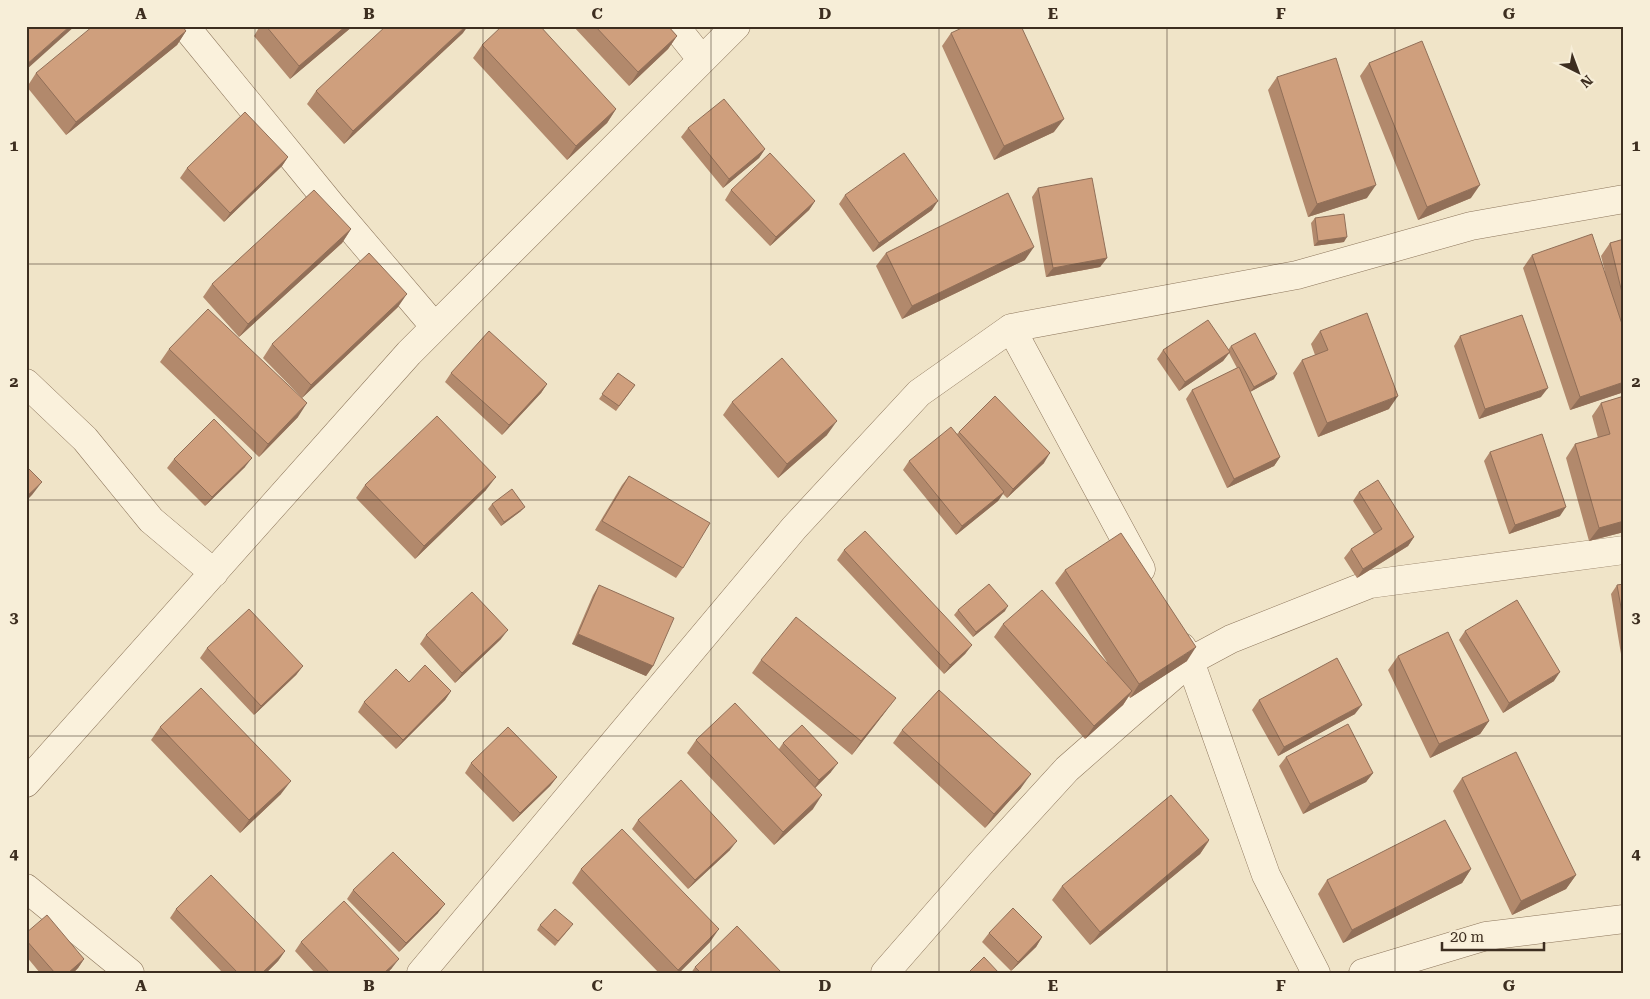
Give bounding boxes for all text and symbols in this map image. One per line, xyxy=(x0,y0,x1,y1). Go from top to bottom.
text: A xyxy=(135,4,147,23)
text: B xyxy=(363,4,375,23)
text: C xyxy=(591,4,603,23)
text: D xyxy=(819,4,832,23)
text: E xyxy=(1048,4,1058,23)
text: F xyxy=(1276,4,1286,23)
text: G xyxy=(1503,4,1516,23)
north arrow xyxy=(1552,48,1602,98)
text: N xyxy=(1577,72,1596,91)
text: 1 xyxy=(10,136,19,155)
text: 1 xyxy=(1632,136,1641,155)
text: 2 xyxy=(10,372,19,391)
text: 2 xyxy=(1632,372,1641,391)
text: 3 xyxy=(10,608,19,627)
text: 3 xyxy=(1632,608,1641,627)
text: 4 xyxy=(10,844,19,863)
text: 4 xyxy=(1632,844,1641,863)
scale bar xyxy=(1442,919,1545,951)
text: 20 m xyxy=(1450,928,1485,946)
text: A xyxy=(135,976,147,995)
text: B xyxy=(363,976,375,995)
text: C xyxy=(591,976,603,995)
text: D xyxy=(819,976,832,995)
text: E xyxy=(1048,976,1058,995)
text: F xyxy=(1276,976,1286,995)
text: G xyxy=(1503,976,1516,995)

